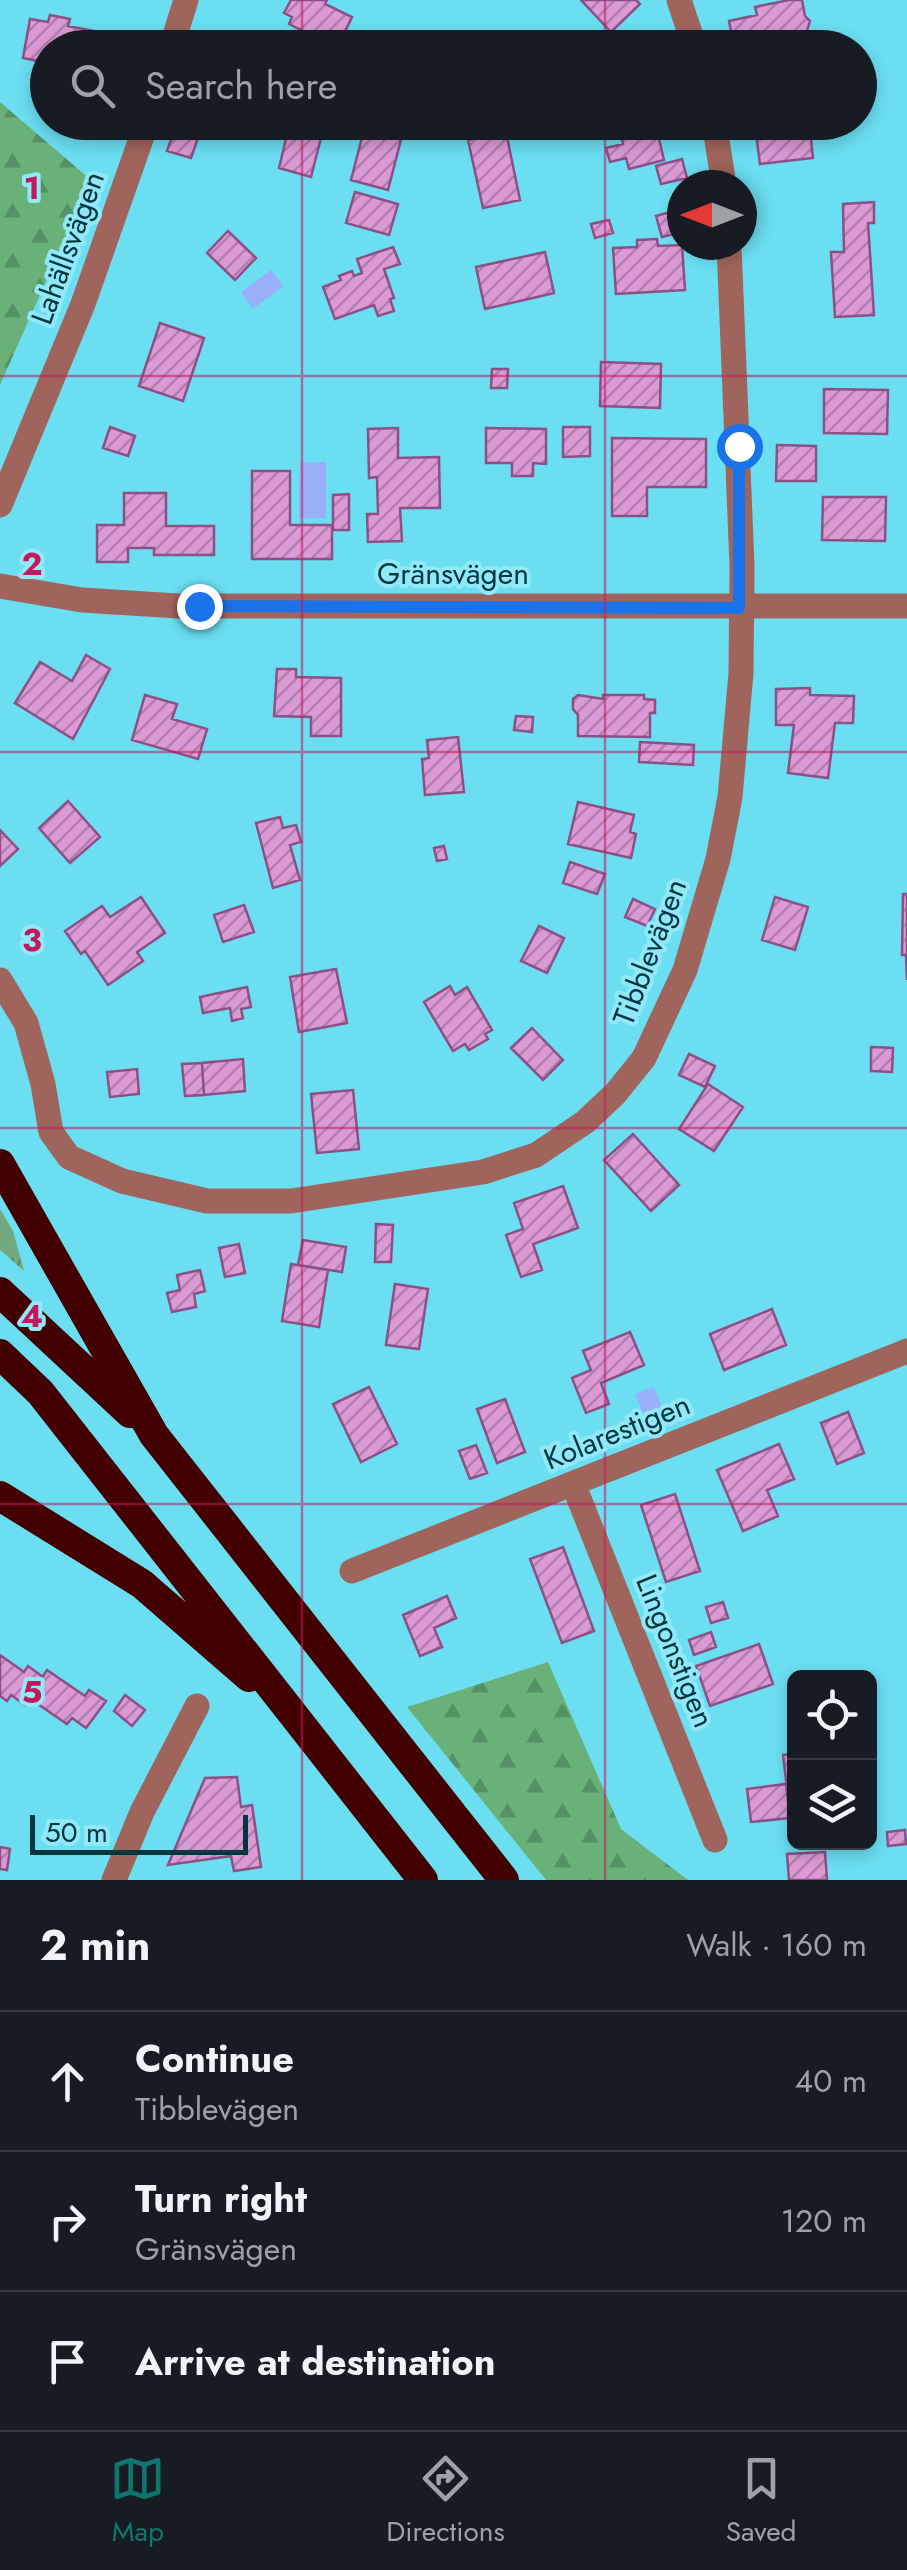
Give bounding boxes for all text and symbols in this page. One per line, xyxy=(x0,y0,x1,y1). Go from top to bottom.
search box xyxy=(30,30,877,140)
icon: search xyxy=(65,58,120,113)
text: Search here xyxy=(145,58,337,113)
street label: Lahällsvägen xyxy=(20,165,115,330)
text: 1 xyxy=(24,165,40,211)
north arrow xyxy=(667,170,757,260)
route start xyxy=(717,424,763,470)
text: 2 xyxy=(22,541,43,587)
street label: Gränsvägen xyxy=(377,552,529,595)
route end xyxy=(177,584,223,630)
street label: Tibblevägen xyxy=(602,872,697,1031)
text: 3 xyxy=(22,917,42,963)
text: 4 xyxy=(21,1293,43,1339)
street label: Kolarestigen xyxy=(537,1383,696,1480)
street label: Lingonstigen xyxy=(625,1568,726,1734)
text: 5 xyxy=(22,1669,42,1715)
map controls xyxy=(787,1670,877,1850)
button: locate xyxy=(787,1670,877,1760)
button: layers xyxy=(787,1760,877,1850)
scale bar xyxy=(30,1810,248,1854)
text: 50 m xyxy=(45,1812,108,1853)
text: 2 min xyxy=(40,1915,150,1976)
text: Walk · 160 m xyxy=(686,1922,867,1968)
text: Continue xyxy=(135,2031,294,2086)
icon: ahead xyxy=(40,2054,95,2109)
text: 40 m xyxy=(795,2058,867,2104)
text: Tibblevägen xyxy=(135,2086,299,2132)
text: Turn right xyxy=(135,2171,307,2226)
icon: right xyxy=(40,2194,95,2249)
text: 120 m xyxy=(781,2198,867,2244)
text: Gränsvägen xyxy=(135,2226,297,2272)
icon: arrive xyxy=(40,2334,95,2389)
text: Arrive at destination xyxy=(135,2334,496,2389)
tab: Map xyxy=(110,2451,165,2552)
tab: Directions xyxy=(386,2451,505,2552)
tab: Saved xyxy=(726,2451,797,2552)

